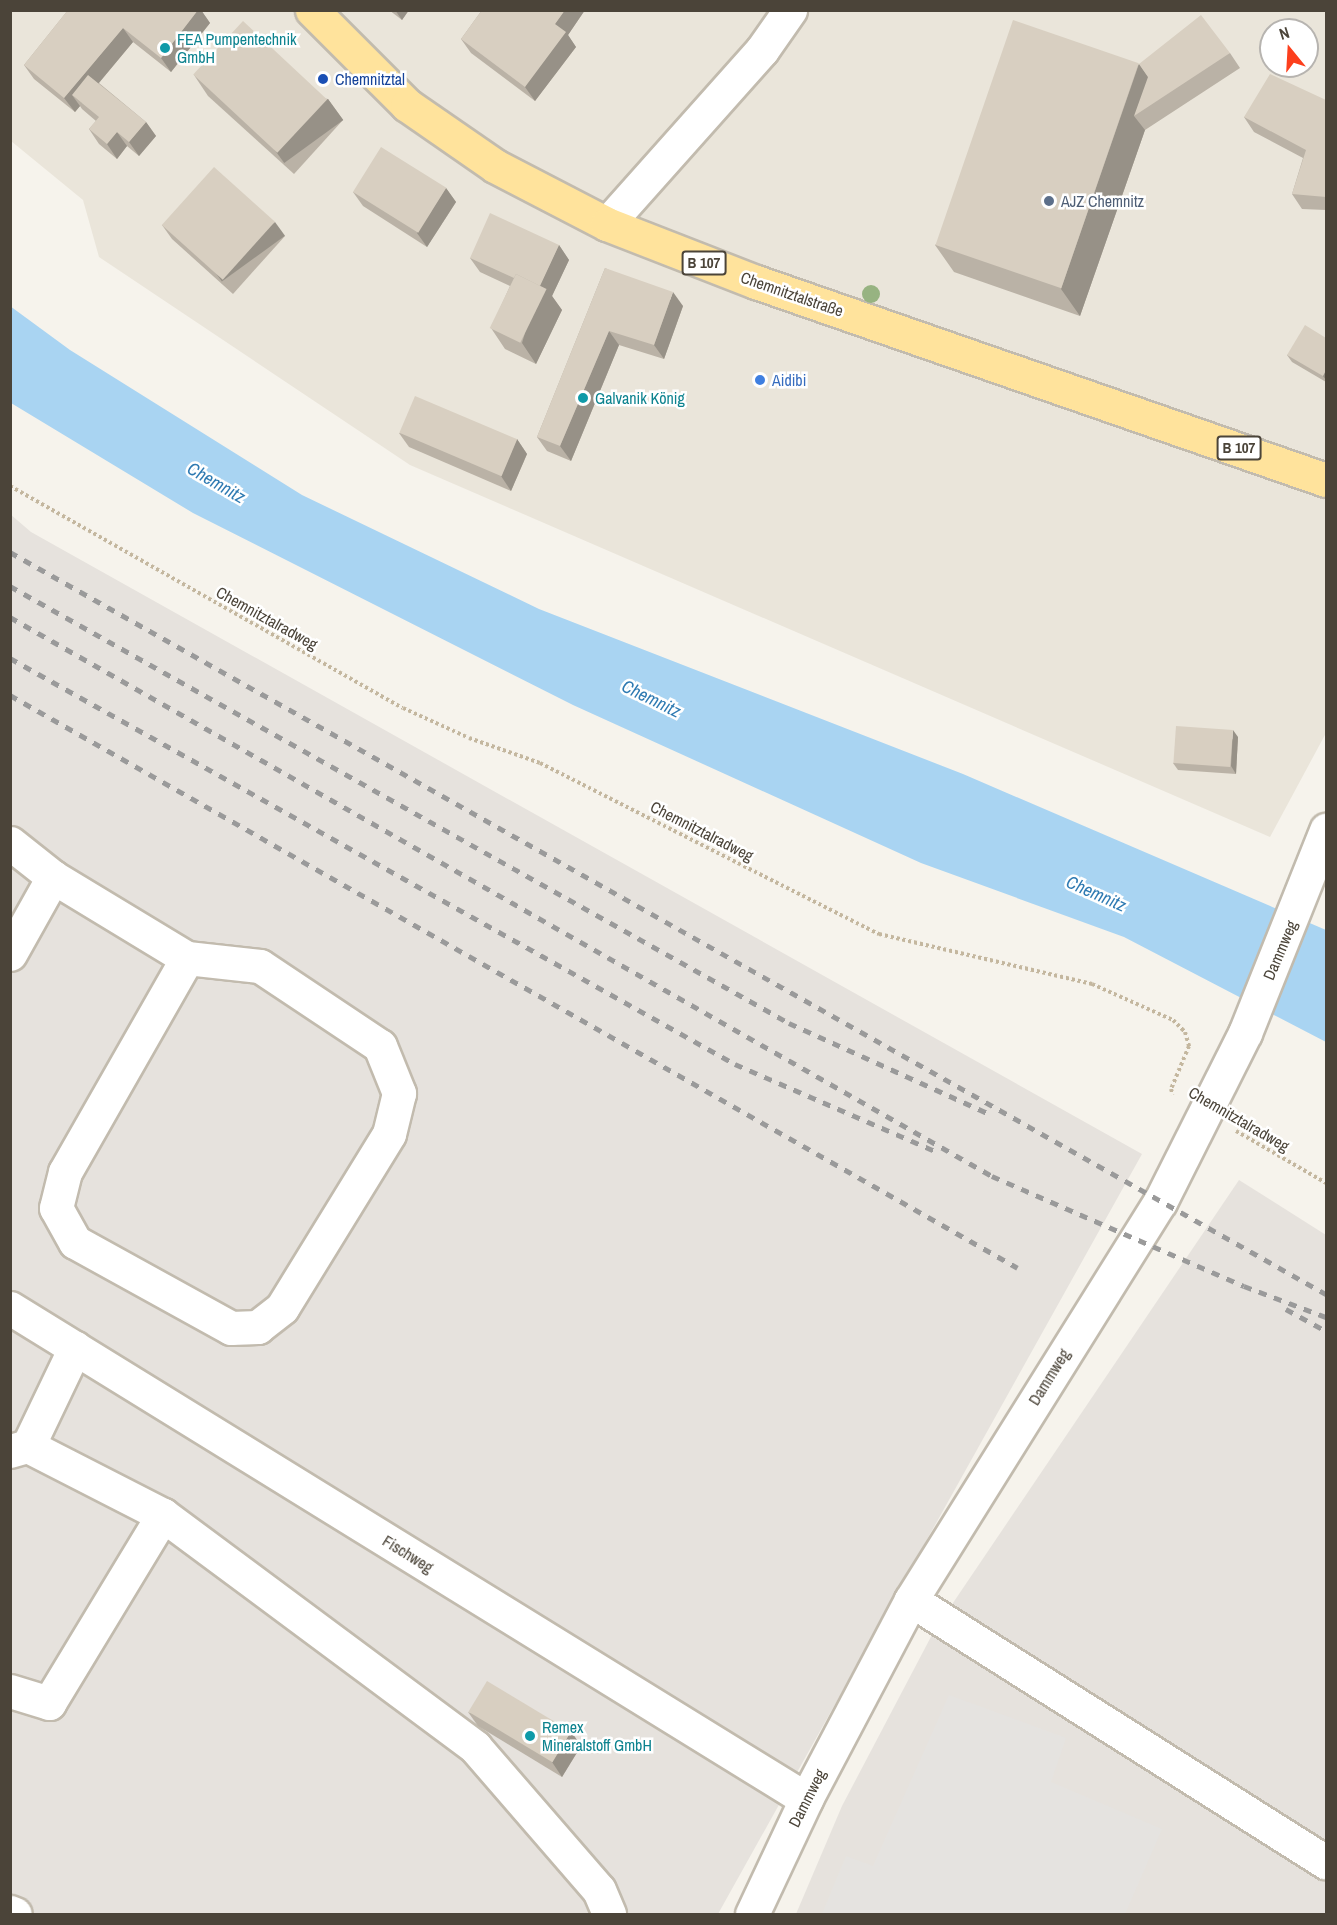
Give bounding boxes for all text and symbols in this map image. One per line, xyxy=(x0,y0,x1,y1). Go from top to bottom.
north arrow xyxy=(1259,18,1319,78)
text: N xyxy=(1276,21,1292,45)
place label: FEA Pumpentechnik GmbH xyxy=(177,29,297,67)
marker: FEA Pumpentechnik GmbH xyxy=(158,41,172,55)
place label: Chemnitztal xyxy=(335,69,405,89)
marker: Chemnitztal xyxy=(316,72,330,86)
place label: AJZ Chemnitz xyxy=(1061,191,1144,211)
marker: AJZ Chemnitz xyxy=(1042,194,1056,208)
road number: B 107 xyxy=(682,251,726,275)
street label: Chemnitztalstraße xyxy=(738,267,846,321)
place label: Aidibi xyxy=(772,370,806,390)
marker: Aidibi xyxy=(753,373,767,387)
place label: Galvanik König xyxy=(595,388,685,408)
marker: Galvanik König xyxy=(576,391,590,405)
road number: B 107 xyxy=(1216,436,1262,460)
water label: Chemnitz xyxy=(183,458,249,508)
street label: Chemnitztalradweg xyxy=(213,582,321,654)
water label: Chemnitz xyxy=(618,675,684,723)
street label: Chemnitztalradweg xyxy=(647,797,757,865)
water label: Chemnitz xyxy=(1063,871,1129,917)
street label: Dammweg xyxy=(1259,917,1301,983)
street label: Chemnitztalradweg xyxy=(1185,1082,1293,1156)
street label: Dammweg xyxy=(1024,1345,1074,1409)
street label: Fischweg xyxy=(379,1531,437,1577)
place label: Remex Mineralstoff GmbH xyxy=(542,1717,652,1755)
marker: Remex Mineralstoff GmbH xyxy=(523,1729,537,1743)
street label: Dammweg xyxy=(784,1766,830,1830)

